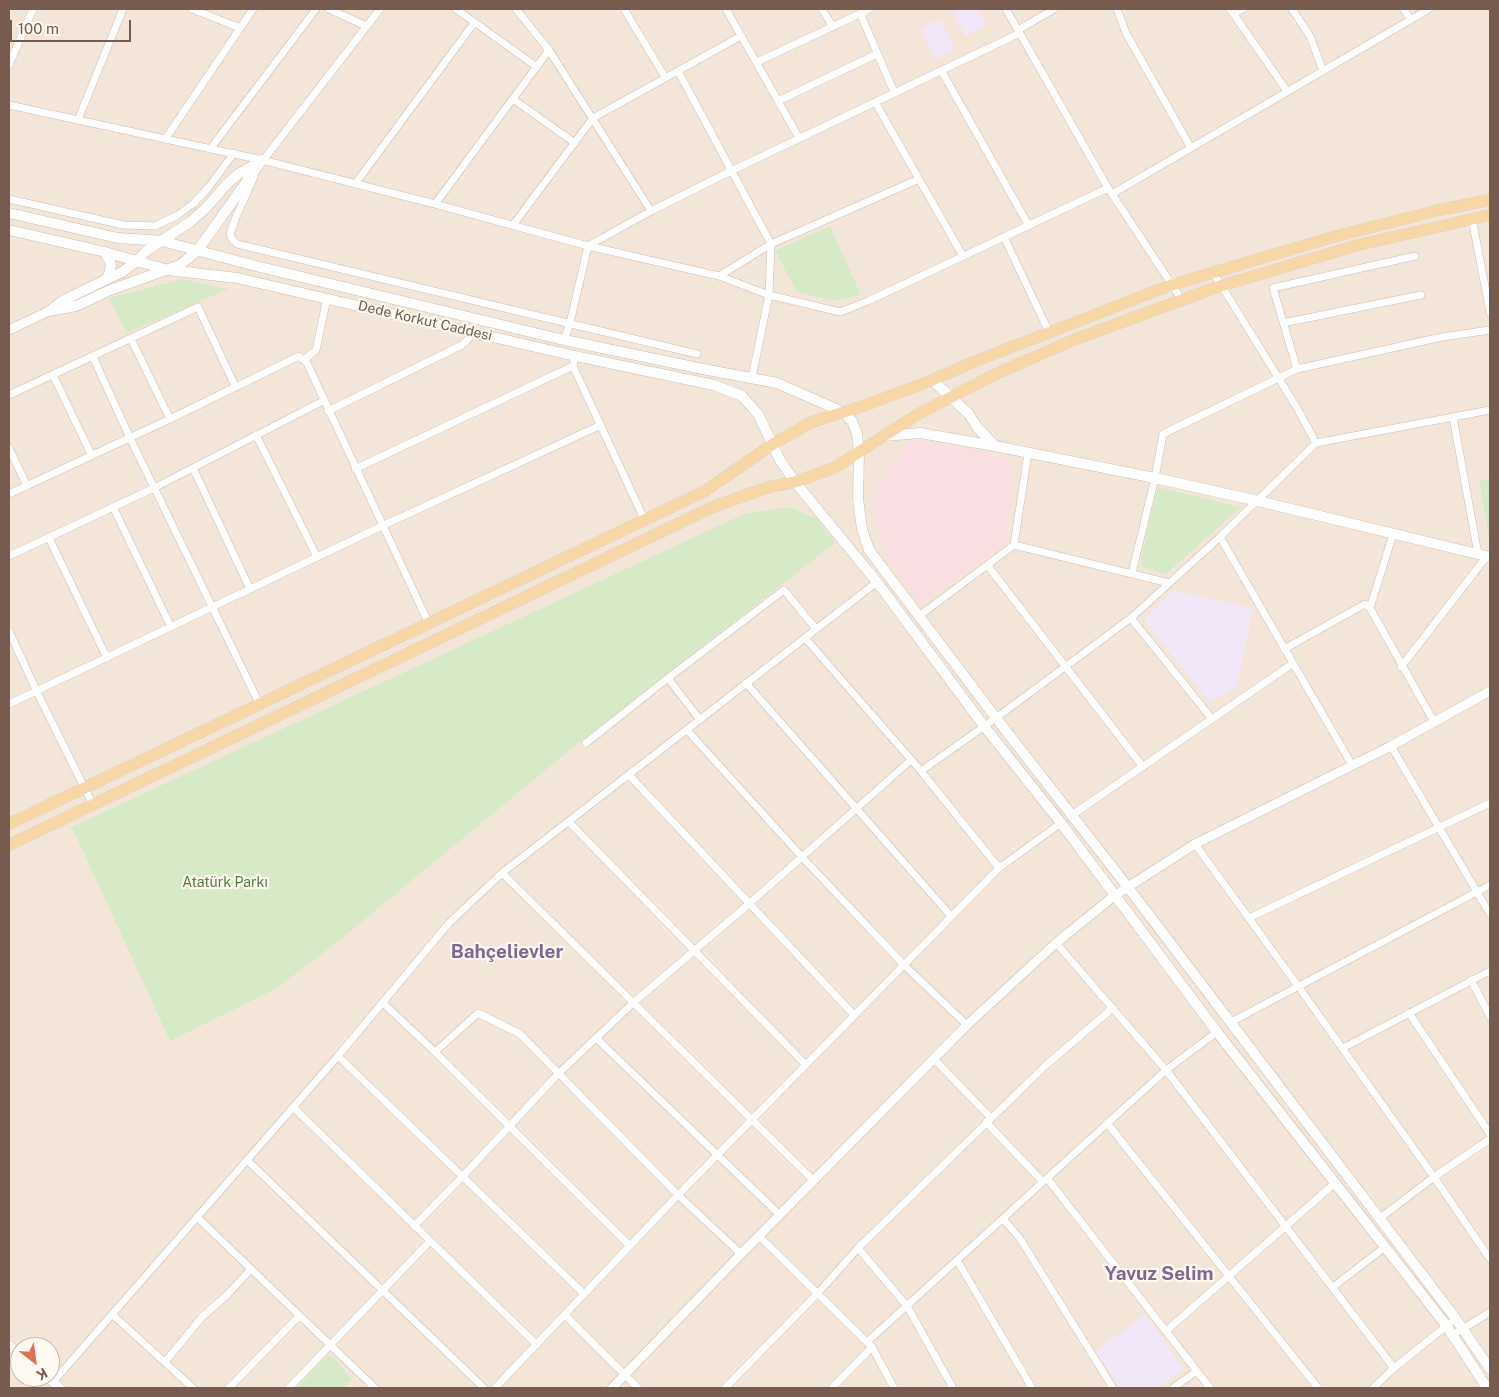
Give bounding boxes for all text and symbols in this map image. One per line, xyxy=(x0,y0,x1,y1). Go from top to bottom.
scale bar xyxy=(12,10,134,42)
text: 100 m xyxy=(18,20,59,37)
street label: Dede Korkut Caddesi xyxy=(356,297,494,345)
park label: Atatürk Parkı xyxy=(182,875,268,891)
district label: Bahçelievler xyxy=(451,941,563,963)
district label: Yavuz Selim xyxy=(1105,1263,1213,1285)
north arrow xyxy=(10,1337,60,1387)
text: K xyxy=(34,1365,50,1384)

